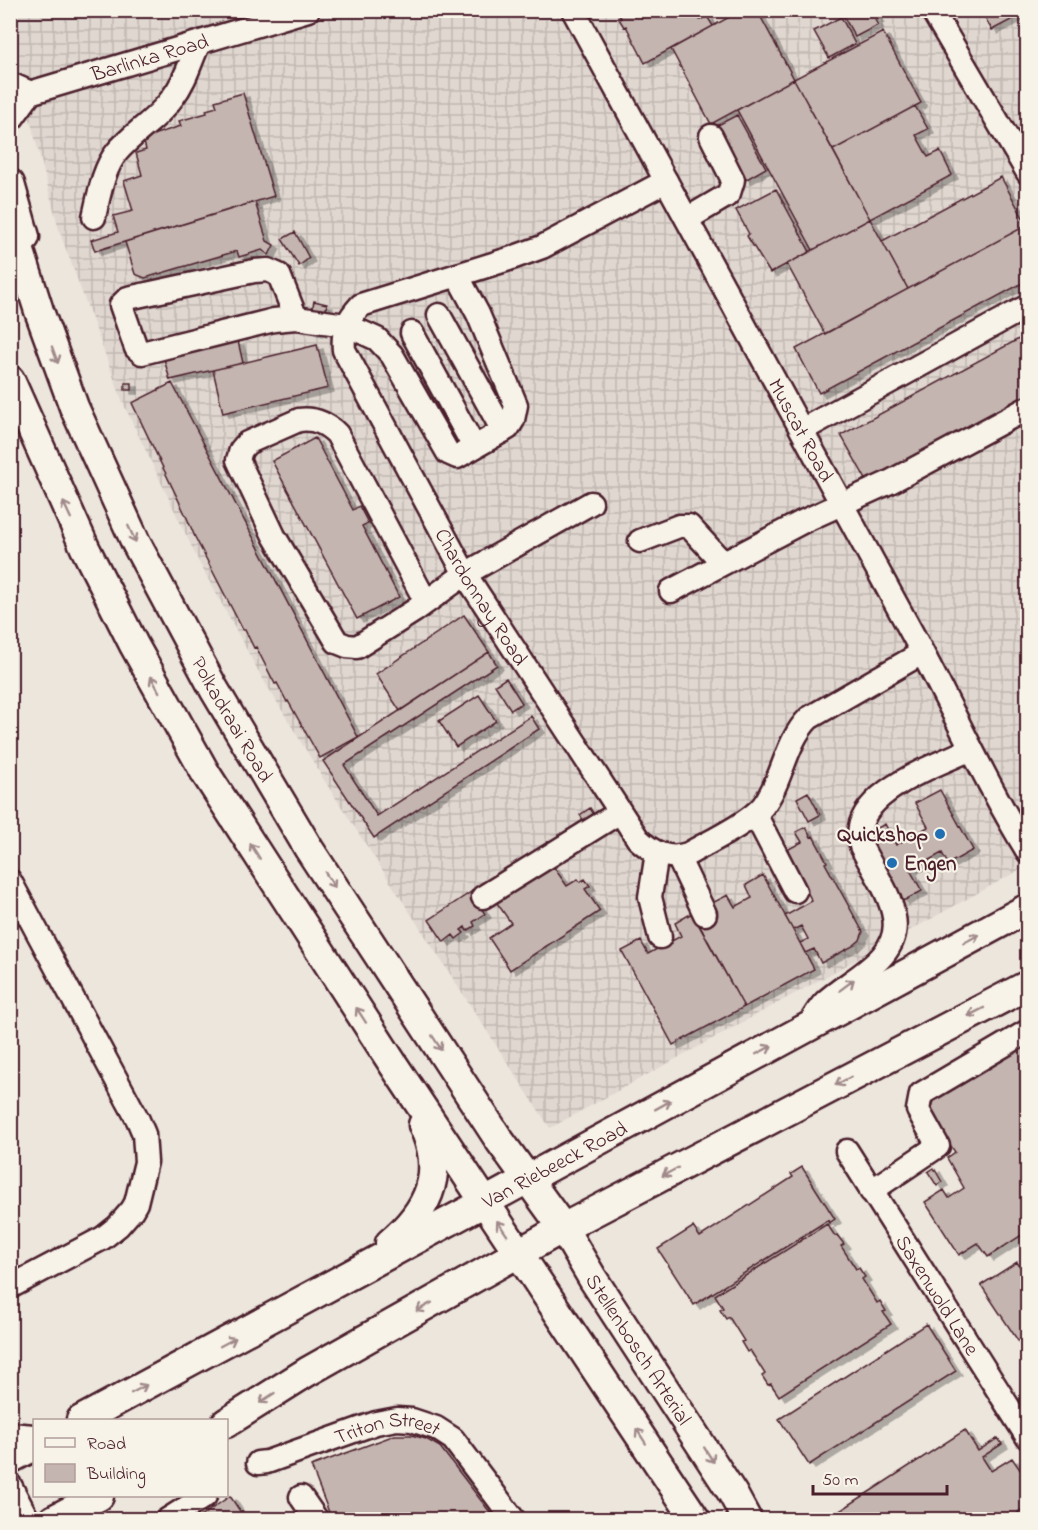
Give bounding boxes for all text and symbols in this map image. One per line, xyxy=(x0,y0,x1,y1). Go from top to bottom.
street label: Barlinka Road xyxy=(87,27,213,91)
one-way arrow xyxy=(51,346,62,364)
street label: Muscat Road xyxy=(759,374,840,488)
one-way arrow xyxy=(61,501,73,519)
street label: Chardonnay Road xyxy=(426,523,534,672)
one-way arrow xyxy=(127,525,139,543)
street label: Polkadraai Road xyxy=(182,652,279,789)
one-way arrow xyxy=(149,676,161,693)
place label: Quickshop xyxy=(837,821,928,851)
marker: Quickshop xyxy=(933,827,947,841)
one-way arrow xyxy=(249,844,261,860)
place label: Engen xyxy=(904,850,956,882)
marker: Engen xyxy=(885,856,899,870)
one-way arrow xyxy=(324,871,336,887)
one-way arrow xyxy=(961,933,979,944)
one-way arrow xyxy=(839,978,855,991)
one-way arrow xyxy=(355,1007,367,1024)
one-way arrow xyxy=(967,1007,985,1018)
one-way arrow xyxy=(431,1034,443,1050)
one-way arrow xyxy=(755,1044,772,1056)
one-way arrow xyxy=(834,1076,852,1087)
one-way arrow xyxy=(654,1098,671,1110)
street label: Van Riebeeck Road xyxy=(477,1115,633,1218)
one-way arrow xyxy=(662,1167,680,1178)
one-way arrow xyxy=(496,1220,508,1237)
street label: Saxenwold Lane xyxy=(887,1230,986,1362)
street label: Stellenbosch Arterial xyxy=(577,1269,697,1432)
one-way arrow xyxy=(416,1301,433,1313)
one-way arrow xyxy=(219,1335,237,1347)
one-way arrow xyxy=(130,1383,147,1395)
one-way arrow xyxy=(259,1392,276,1404)
street label: Triton Street xyxy=(331,1405,446,1454)
legend xyxy=(33,1419,228,1497)
one-way arrow xyxy=(635,1428,647,1445)
text: Road xyxy=(87,1432,126,1458)
one-way arrow xyxy=(702,1447,715,1464)
scale bar xyxy=(813,1458,946,1496)
text: Building xyxy=(86,1462,146,1489)
text: 50 m xyxy=(822,1468,859,1494)

